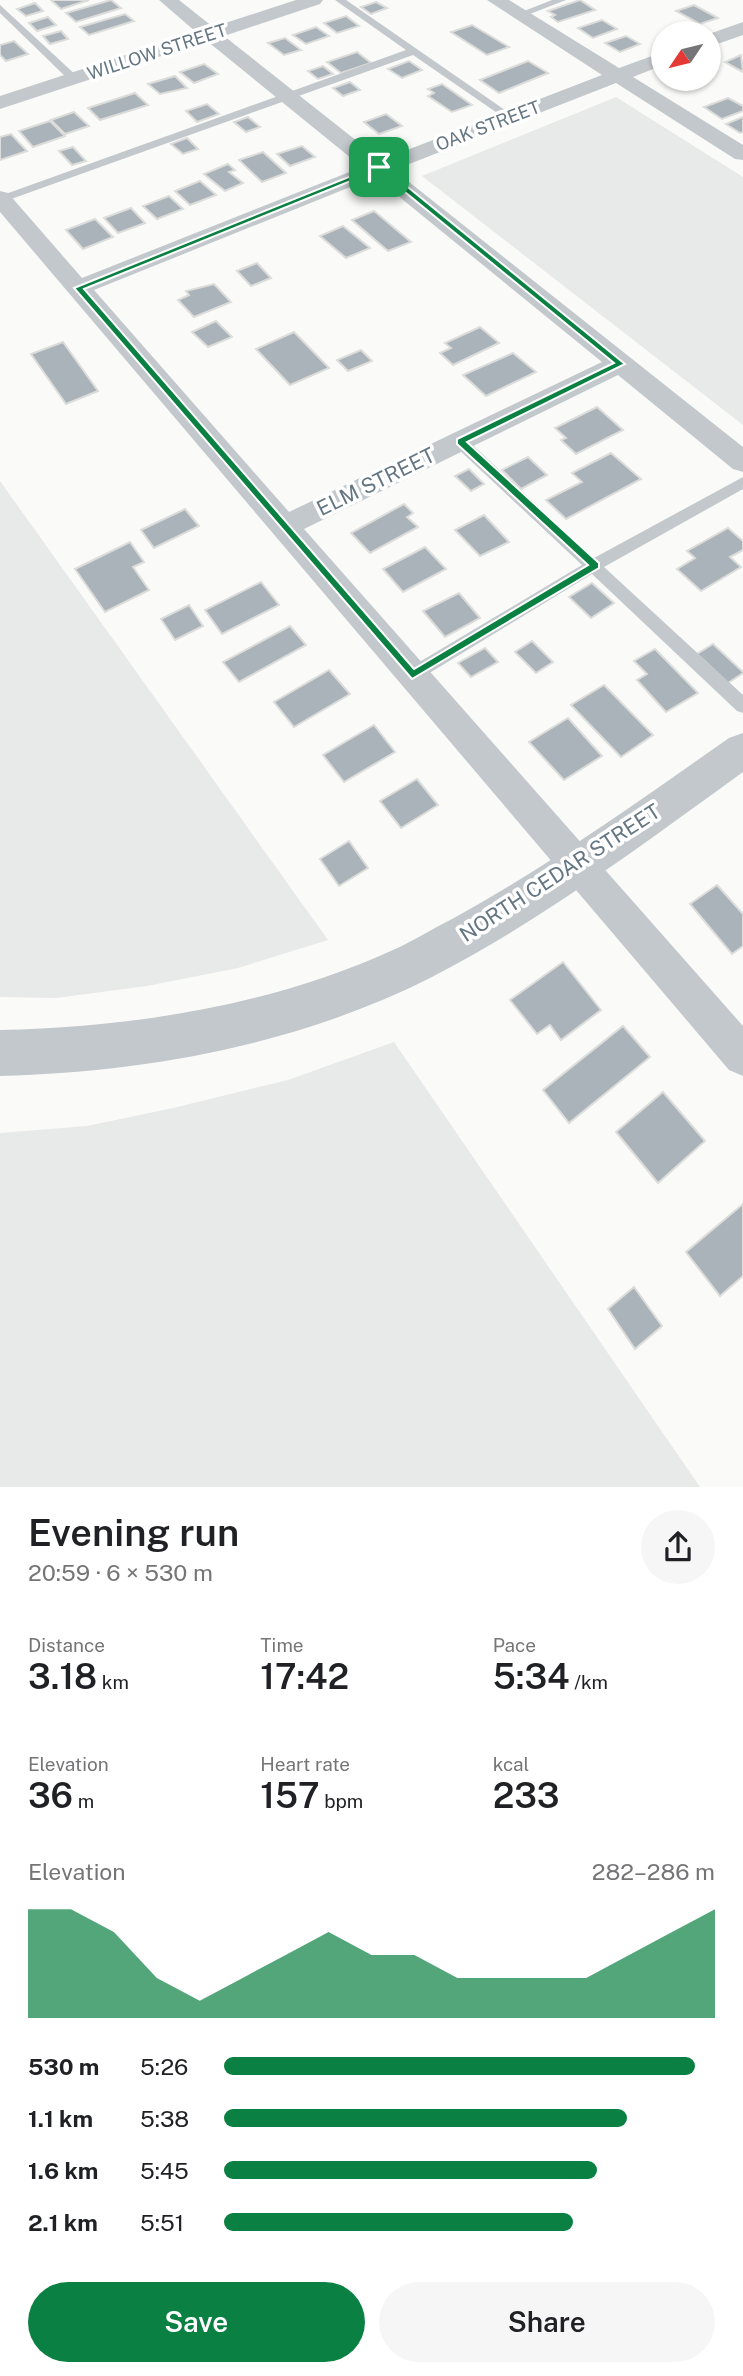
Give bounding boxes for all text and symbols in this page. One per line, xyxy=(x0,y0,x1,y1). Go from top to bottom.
street label: WILLOW STREET xyxy=(85,19,229,84)
north arrow xyxy=(651,21,721,91)
map controls xyxy=(651,21,721,91)
street label: OAK STREET xyxy=(433,96,543,155)
pin xyxy=(349,137,409,197)
icon: arrive xyxy=(360,148,398,186)
street label: ELM STREET xyxy=(313,442,439,521)
street label: NORTH CEDAR STREET xyxy=(455,798,665,947)
text: Evening run xyxy=(28,1510,239,1555)
button: share xyxy=(641,1510,715,1584)
text: 20:59 · 6 × 530 m xyxy=(28,1559,213,1586)
text: Distance xyxy=(28,1634,105,1656)
text: Time xyxy=(260,1634,304,1656)
text: Pace xyxy=(493,1634,536,1656)
text: 3.18 xyxy=(28,1656,97,1697)
text: 17:42 xyxy=(260,1656,349,1697)
text: 5:34 xyxy=(493,1656,570,1697)
text: km xyxy=(97,1671,129,1693)
text: /km xyxy=(570,1671,608,1693)
text: Elevation xyxy=(28,1753,109,1775)
text: Heart rate xyxy=(260,1753,350,1775)
text: kcal xyxy=(493,1753,529,1775)
text: 36 xyxy=(28,1775,73,1816)
text: 157 xyxy=(260,1775,320,1816)
text: 233 xyxy=(493,1775,560,1816)
text: m xyxy=(73,1790,94,1812)
text: bpm xyxy=(320,1790,363,1812)
text: Elevation xyxy=(28,1858,126,1885)
text: 282–286 m xyxy=(592,1858,715,1885)
text: 530 m xyxy=(28,2053,99,2080)
text: 5:26 xyxy=(140,2053,188,2080)
text: 1.1 km xyxy=(28,2105,93,2132)
text: 5:38 xyxy=(140,2105,189,2132)
text: 1.6 km xyxy=(28,2157,98,2184)
text: 5:45 xyxy=(140,2157,189,2184)
text: 2.1 km xyxy=(28,2209,98,2236)
text: 5:51 xyxy=(140,2209,184,2236)
button: Save xyxy=(28,2282,365,2362)
button: Share xyxy=(379,2282,715,2362)

